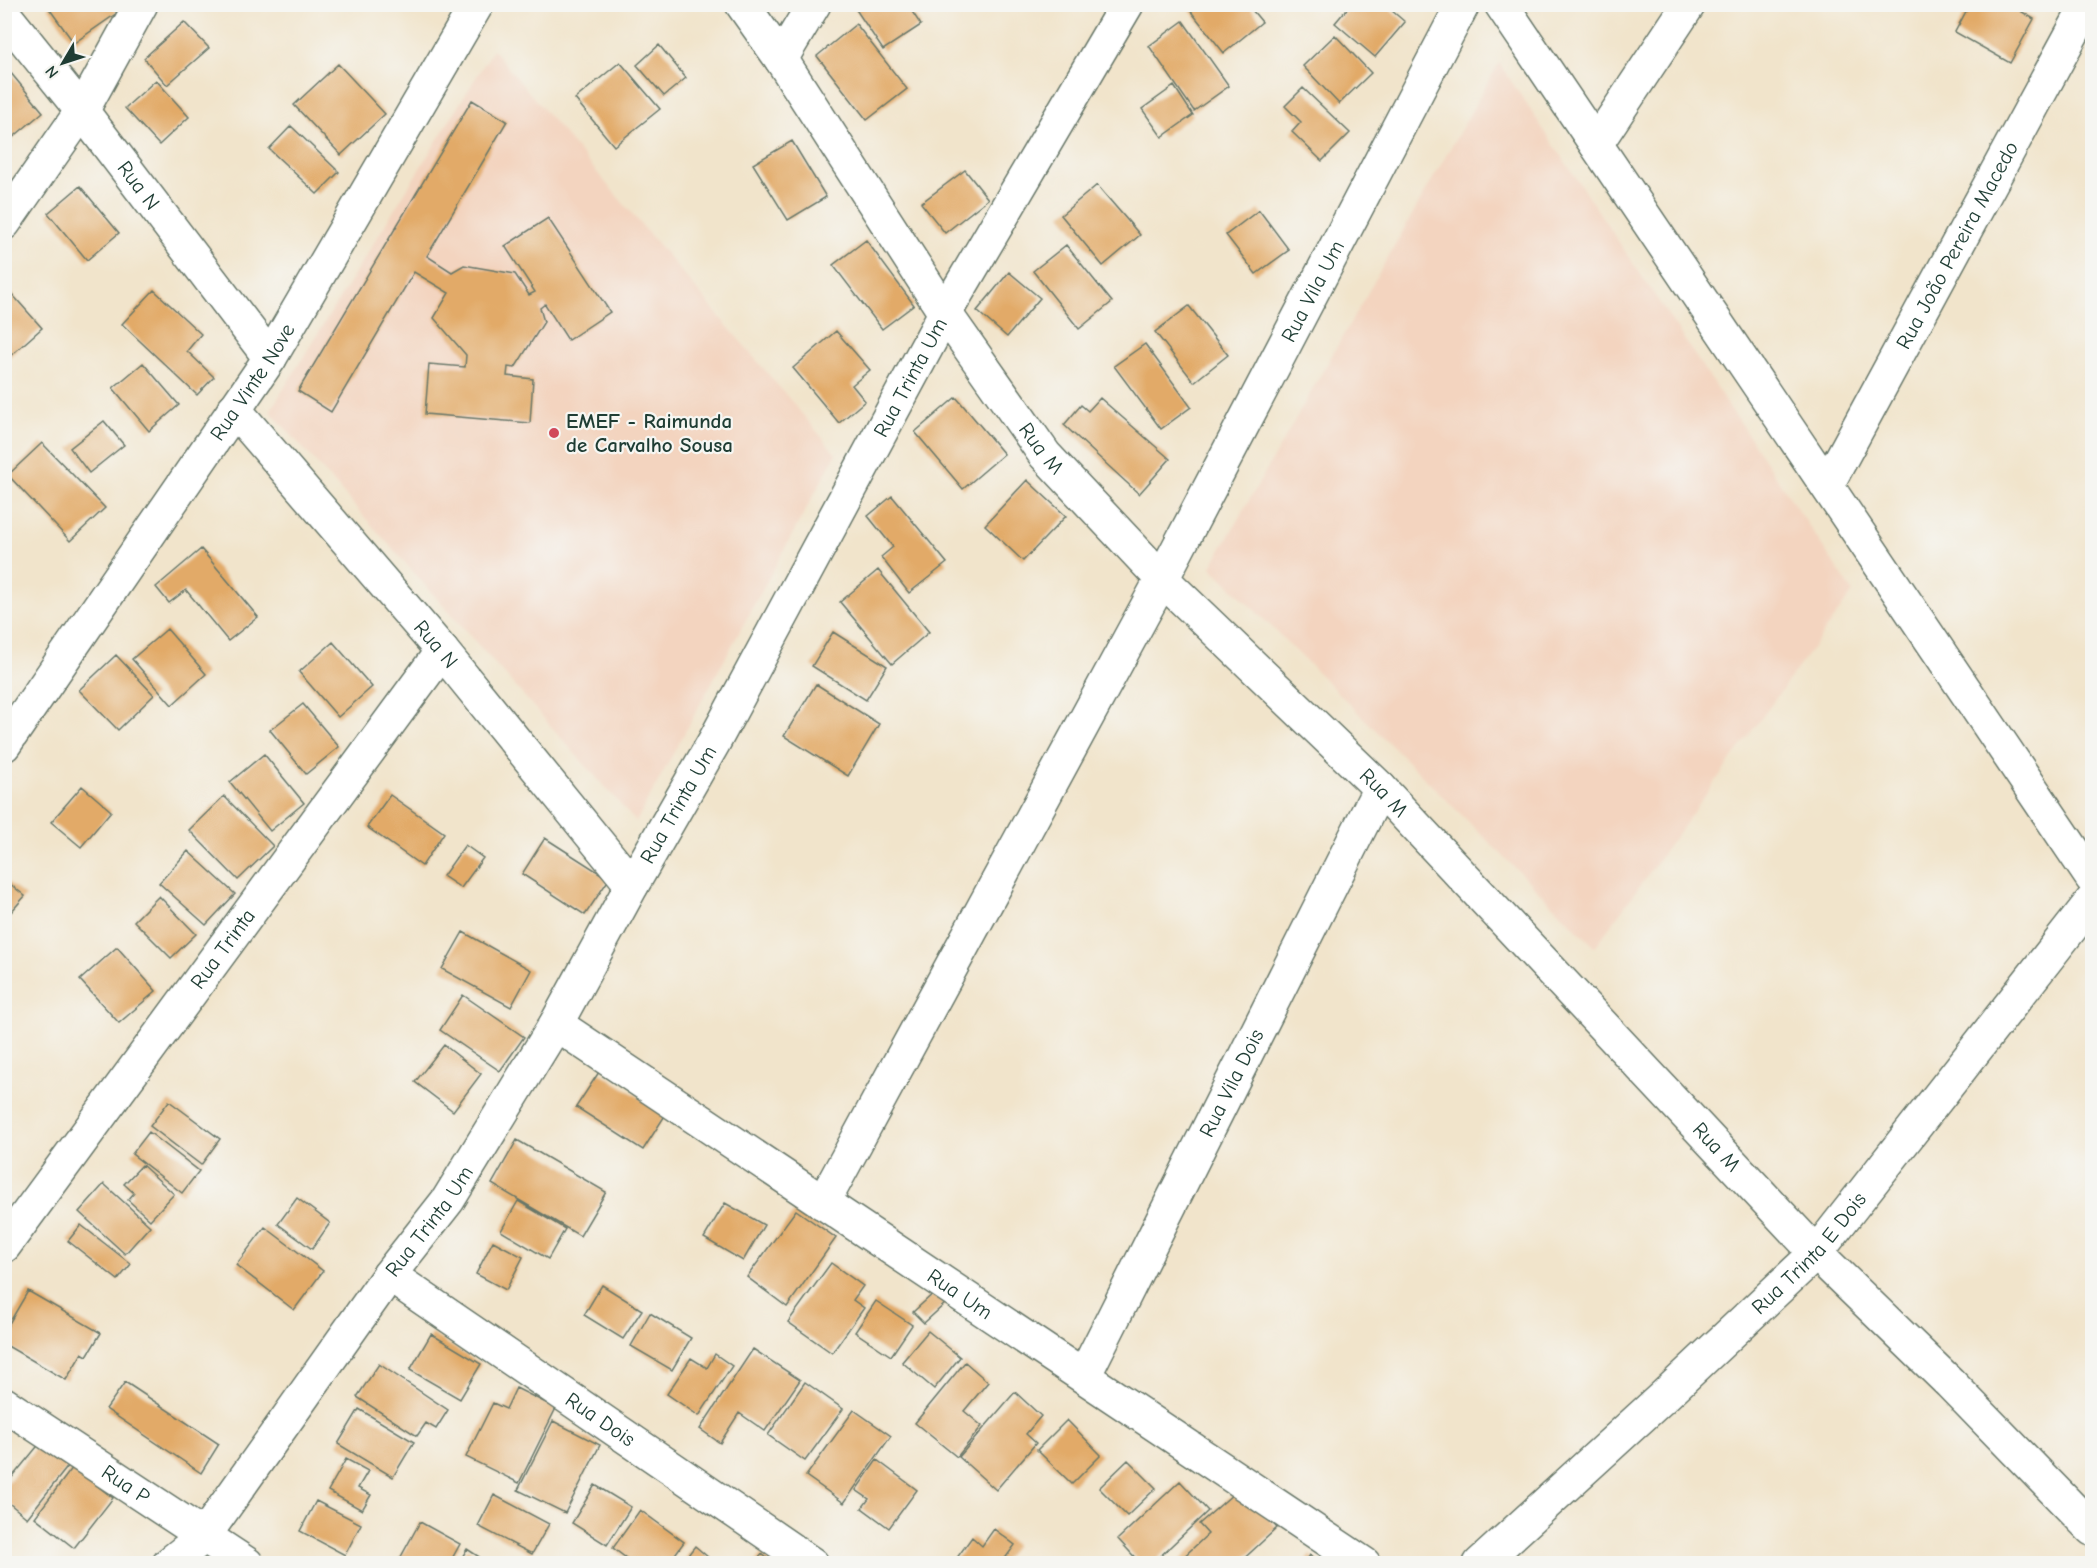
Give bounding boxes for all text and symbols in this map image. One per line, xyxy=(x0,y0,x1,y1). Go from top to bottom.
north arrow xyxy=(33,33,93,93)
text: N xyxy=(42,62,62,82)
street label: Rua João Pereira Macedo xyxy=(1891,137,2023,353)
street label: Rua N xyxy=(112,156,165,215)
street label: Rua Vila Um xyxy=(1276,236,1349,346)
street label: Rua Trinta Um xyxy=(868,314,952,441)
street label: Rua Vinte Nove xyxy=(205,319,300,445)
place label: EMEF - Raimunda de Carvalho Sousa xyxy=(566,409,733,457)
street label: Rua M xyxy=(1014,418,1069,479)
marker: EMEF - Raimunda de Carvalho Sousa xyxy=(547,426,561,440)
street label: Rua N xyxy=(409,615,463,673)
street label: Rua Trinta Um xyxy=(635,741,721,868)
street label: Rua M xyxy=(1355,763,1413,822)
street label: Rua Trinta xyxy=(185,904,260,993)
street label: Rua Vila Dois xyxy=(1194,1025,1269,1141)
street label: Rua M xyxy=(1688,1117,1745,1177)
street label: Rua Trinta Um xyxy=(380,1161,478,1281)
street label: Rua Trinta E Dois xyxy=(1747,1187,1871,1319)
street label: Rua Um xyxy=(923,1264,997,1324)
street label: Rua Dois xyxy=(561,1387,640,1452)
street label: Rua P xyxy=(97,1460,155,1509)

